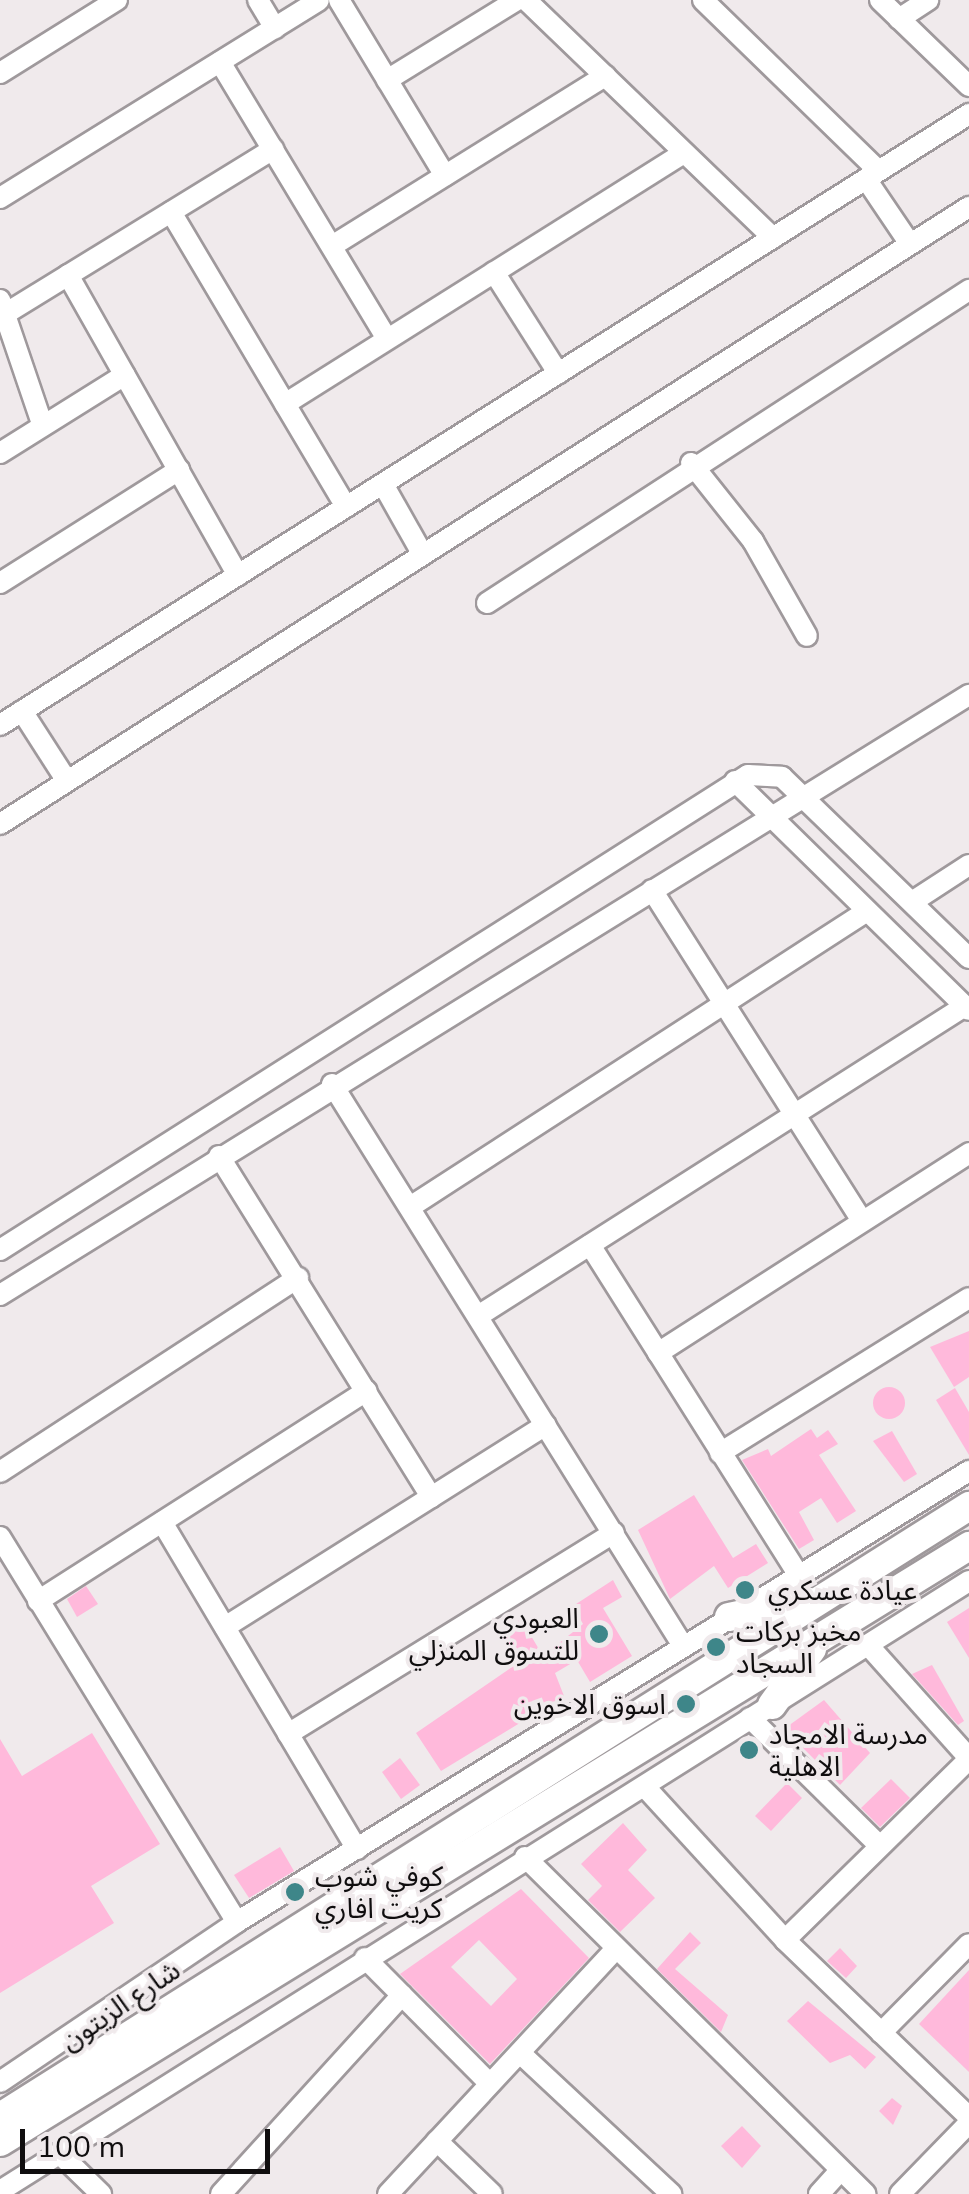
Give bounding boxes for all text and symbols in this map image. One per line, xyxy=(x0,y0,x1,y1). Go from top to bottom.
place label: عيادة عسكري xyxy=(768,1573,917,1607)
marker: عيادة عسكري xyxy=(732,1577,758,1603)
place label: العبودي للتسوق المنزلي xyxy=(409,1601,579,1667)
place label: مخبز بركات السجاد xyxy=(736,1614,862,1680)
marker: العبودي للتسوق المنزلي xyxy=(588,1623,610,1645)
marker: مخبز بركات السجاد xyxy=(705,1636,727,1658)
place label: اسوق الاخوين xyxy=(514,1687,666,1721)
marker: اسوق الاخوين xyxy=(675,1693,697,1715)
place label: مدرسة الامجاد الاهلية xyxy=(769,1717,928,1783)
marker: مدرسة الامجاد الاهلية xyxy=(738,1739,760,1761)
place label: كوفي شوب كريت افاري xyxy=(315,1859,443,1925)
marker: كوفي شوب كريت افاري xyxy=(284,1881,306,1903)
street label: شارع الزيتون xyxy=(54,1953,186,2057)
scale bar xyxy=(25,2109,275,2171)
text: 100 m xyxy=(37,2127,125,2165)

